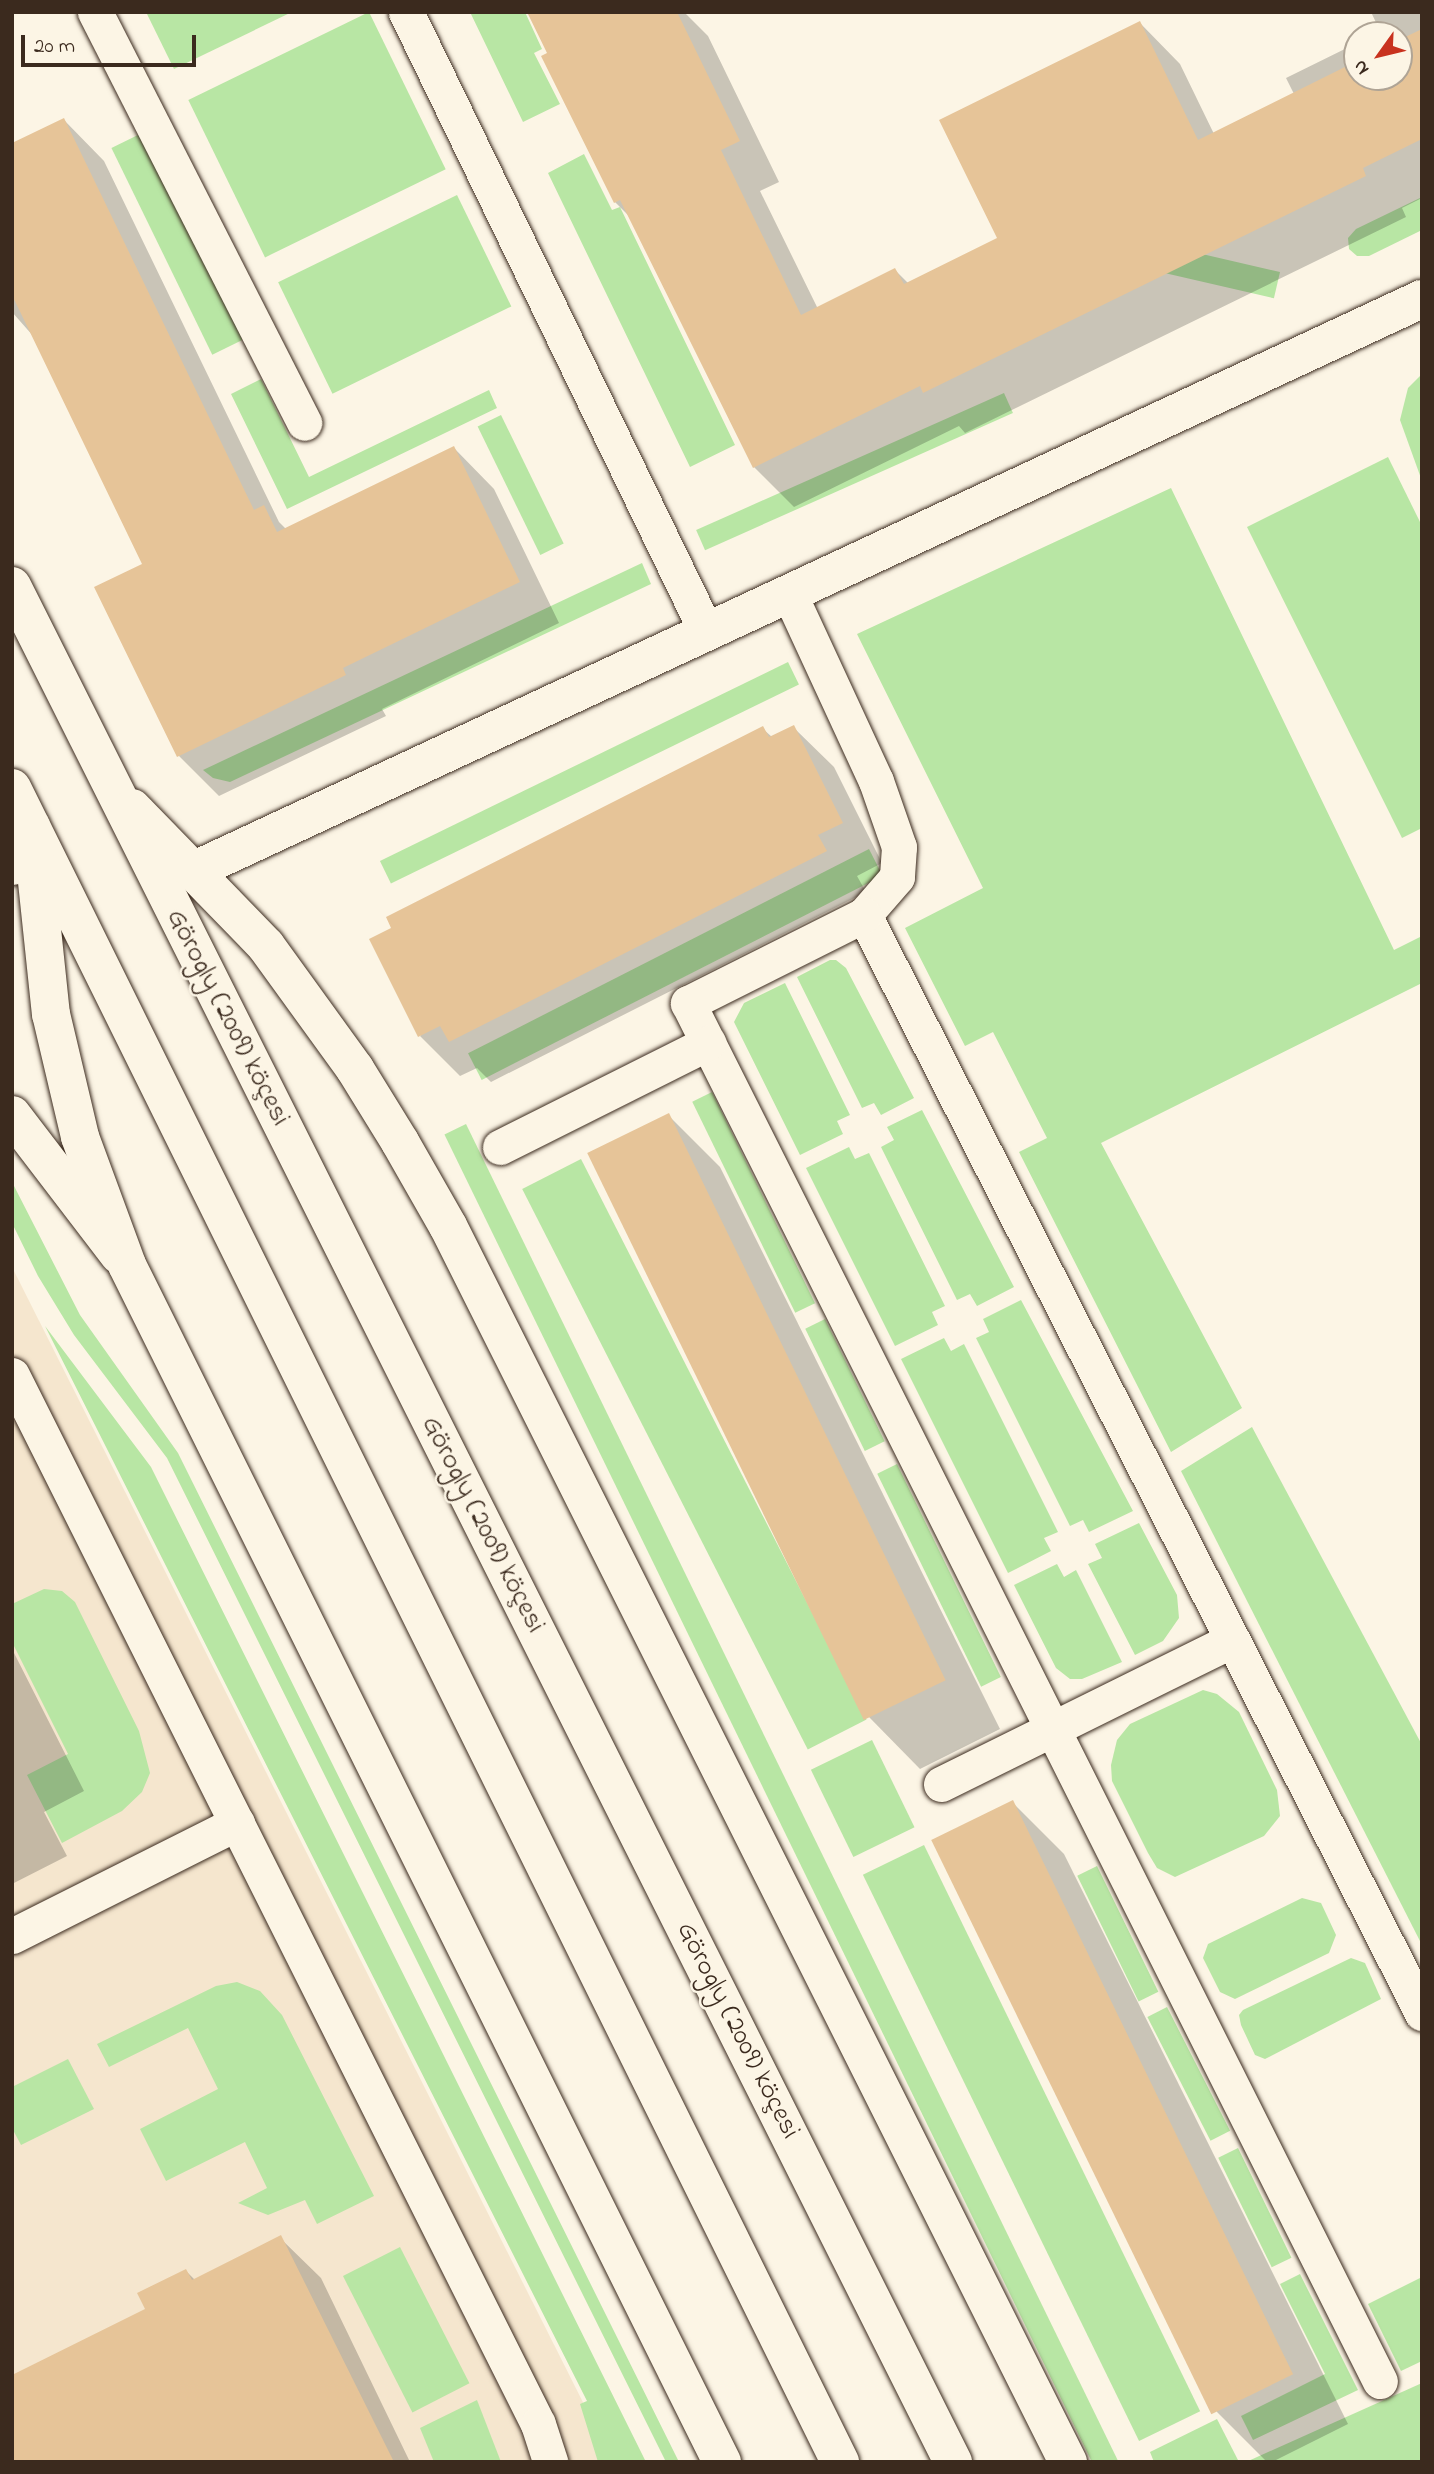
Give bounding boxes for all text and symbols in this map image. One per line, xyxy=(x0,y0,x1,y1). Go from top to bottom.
scale bar xyxy=(24,21,200,65)
north arrow xyxy=(1343,21,1413,91)
text: 20 m xyxy=(34,32,75,62)
text: N xyxy=(1347,54,1377,80)
street label: Görogly (2009) köçesi xyxy=(158,904,296,1132)
street label: Görogly (2009) köçesi xyxy=(413,1411,551,1639)
street label: Görogly (2009) köçesi xyxy=(668,1917,806,2145)

